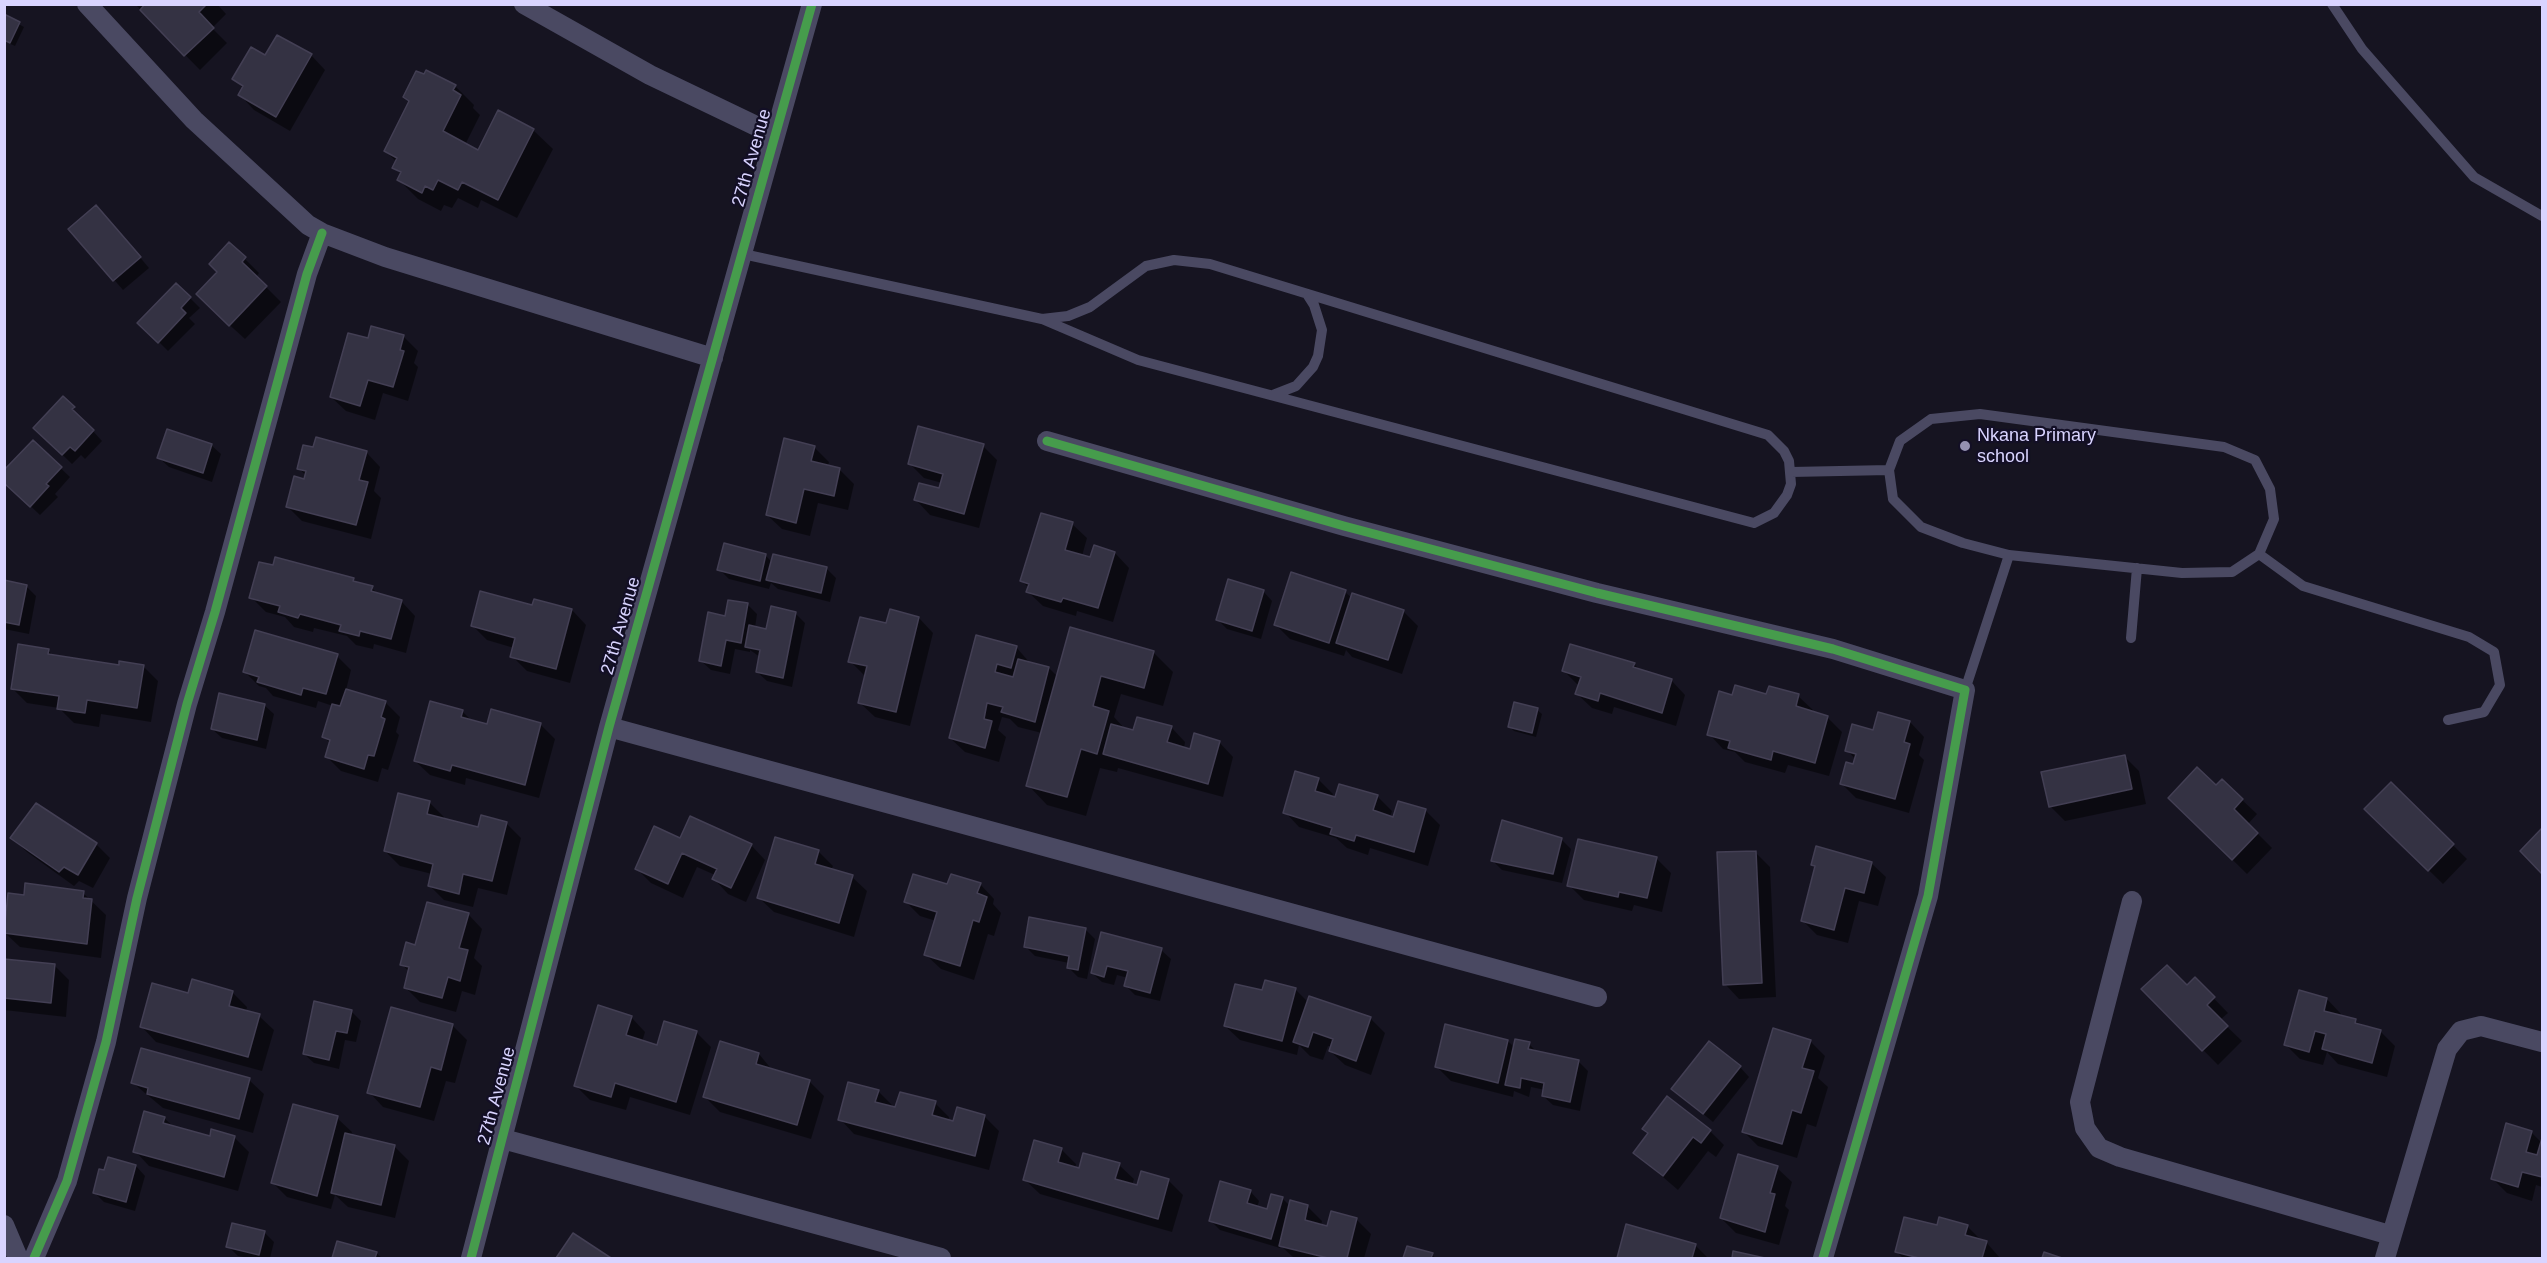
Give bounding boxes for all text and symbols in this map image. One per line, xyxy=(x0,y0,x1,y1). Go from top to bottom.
street label: 27th Avenue xyxy=(728,107,776,209)
place label: Nkana Primary school xyxy=(1977,425,2096,468)
marker: Nkana Primary school xyxy=(1958,439,1972,453)
street label: 27th Avenue xyxy=(597,575,645,677)
street label: 27th Avenue xyxy=(474,1045,520,1147)

